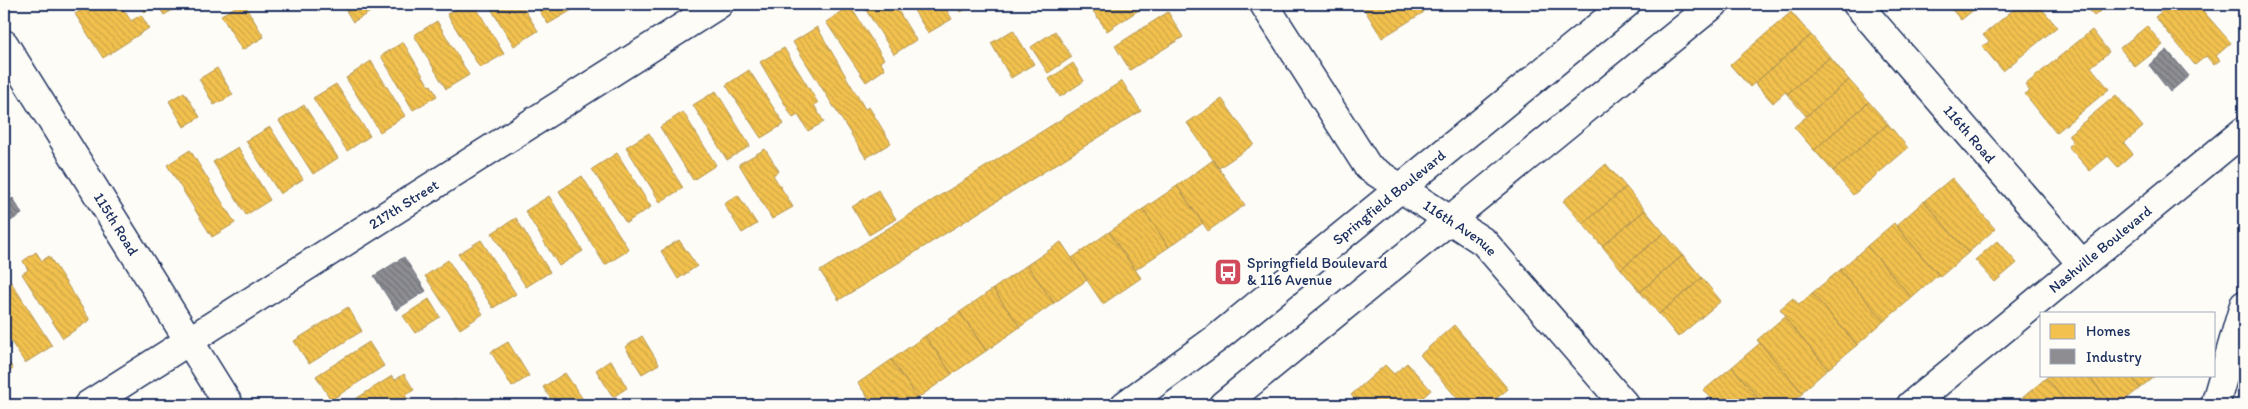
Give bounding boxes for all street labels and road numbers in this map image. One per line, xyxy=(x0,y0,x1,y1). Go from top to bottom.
street label: 116th Road xyxy=(1940,101,2000,167)
street label: Springfield Boulevard xyxy=(1329,146,1450,249)
street label: 217th Street xyxy=(365,175,442,233)
street label: 115th Road xyxy=(90,189,142,259)
street label: 116th Avenue xyxy=(1420,196,1501,260)
street label: Nashville Boulevard xyxy=(2045,202,2155,297)

